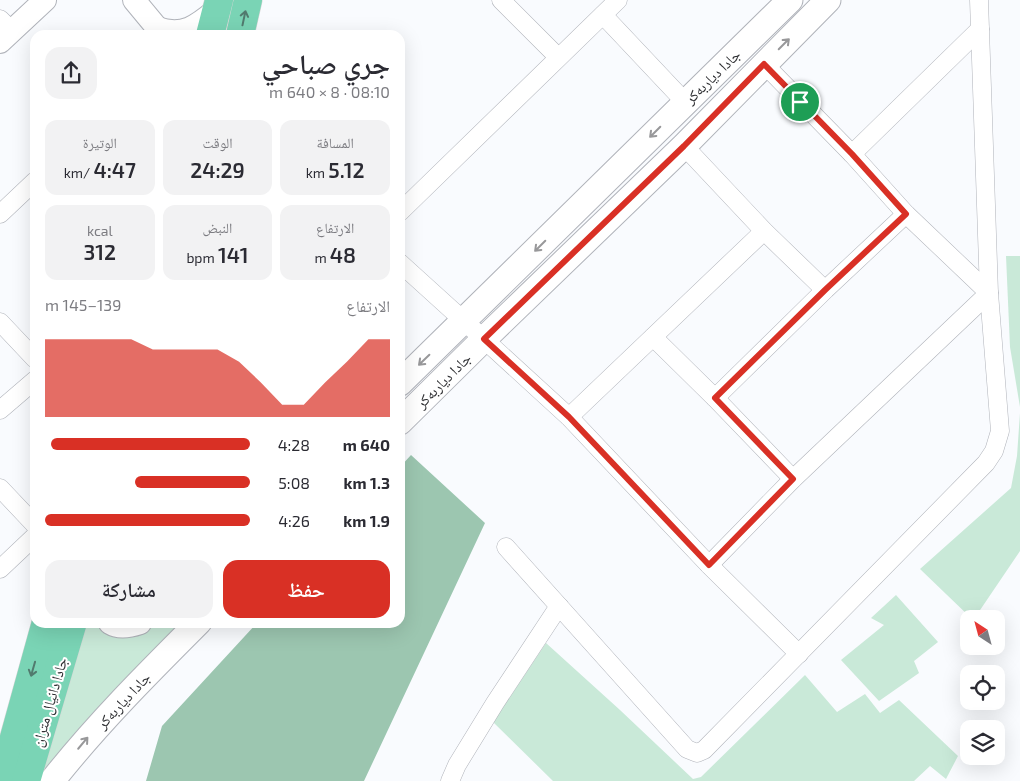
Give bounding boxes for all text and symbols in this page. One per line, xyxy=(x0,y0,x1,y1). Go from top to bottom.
one-way arrow xyxy=(240,10,249,26)
one-way arrow xyxy=(778,38,790,50)
street label: جادا دیاربه‌كر xyxy=(680,45,745,108)
text: جري صباحي xyxy=(262,46,390,80)
button: share xyxy=(45,47,97,99)
pin xyxy=(779,81,821,123)
text: 08:10 · 8 × 640 m xyxy=(269,82,390,101)
icon: arrive xyxy=(786,88,814,116)
one-way arrow xyxy=(649,126,661,138)
text: الوتيرة xyxy=(83,134,117,151)
text: الوقت xyxy=(202,134,233,151)
text: المسافة xyxy=(317,134,354,151)
text: 4:47 xyxy=(93,157,136,182)
text: 24:29 xyxy=(190,157,245,182)
text: 5.12 xyxy=(328,157,365,182)
text: /km xyxy=(64,164,93,181)
text: km xyxy=(306,164,328,181)
text: النبض xyxy=(203,219,232,236)
text: الارتفاع xyxy=(316,219,354,236)
text: kcal xyxy=(87,222,113,239)
text: 312 xyxy=(84,239,116,264)
one-way arrow xyxy=(533,240,546,252)
text: 141 xyxy=(218,242,249,267)
text: 48 xyxy=(330,242,356,267)
text: bpm xyxy=(186,249,218,266)
text: m xyxy=(314,249,330,266)
text: 139–145 m xyxy=(45,295,121,314)
text: الارتفاع xyxy=(346,296,390,315)
street label: جادا دیاربه‌كر xyxy=(411,348,475,413)
one-way arrow xyxy=(418,354,430,366)
text: 4:28 xyxy=(278,435,310,454)
text: 640 m xyxy=(343,435,390,454)
text: 5:08 xyxy=(278,473,310,492)
text: 1.3 km xyxy=(344,473,390,492)
text: 4:26 xyxy=(278,511,310,530)
text: 1.9 km xyxy=(343,511,390,530)
button: مشاركة xyxy=(45,560,213,618)
button: حفظ xyxy=(223,560,390,618)
north arrow xyxy=(960,610,1005,655)
map controls xyxy=(960,610,1005,765)
street label: جادا دانيال متران xyxy=(28,655,72,749)
one-way arrow xyxy=(28,661,38,677)
button: locate xyxy=(960,665,1005,710)
street label: جادا دیاربه‌كر xyxy=(92,668,155,733)
button: layers xyxy=(960,720,1005,765)
one-way arrow xyxy=(78,737,89,750)

